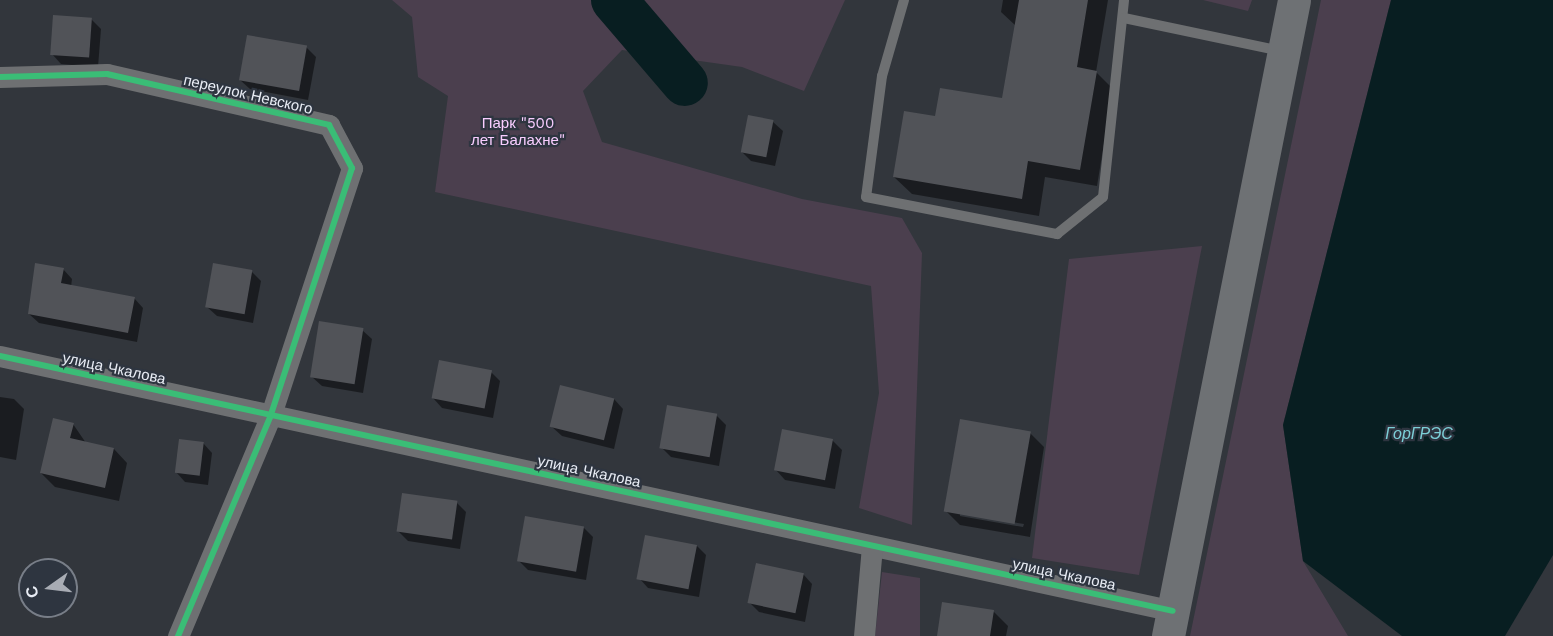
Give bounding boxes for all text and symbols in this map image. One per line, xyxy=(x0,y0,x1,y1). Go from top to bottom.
street label: переулок Невского xyxy=(182,71,314,119)
park label: Парк "500 лет Балахне" xyxy=(471,114,565,149)
street label: улица Чкалова xyxy=(61,349,167,389)
water label: ГорГРЭС xyxy=(1385,424,1453,444)
street label: улица Чкалова xyxy=(536,452,642,492)
street label: улица Чкалова xyxy=(1011,555,1117,595)
north arrow xyxy=(18,558,78,618)
text: С xyxy=(21,584,43,600)

